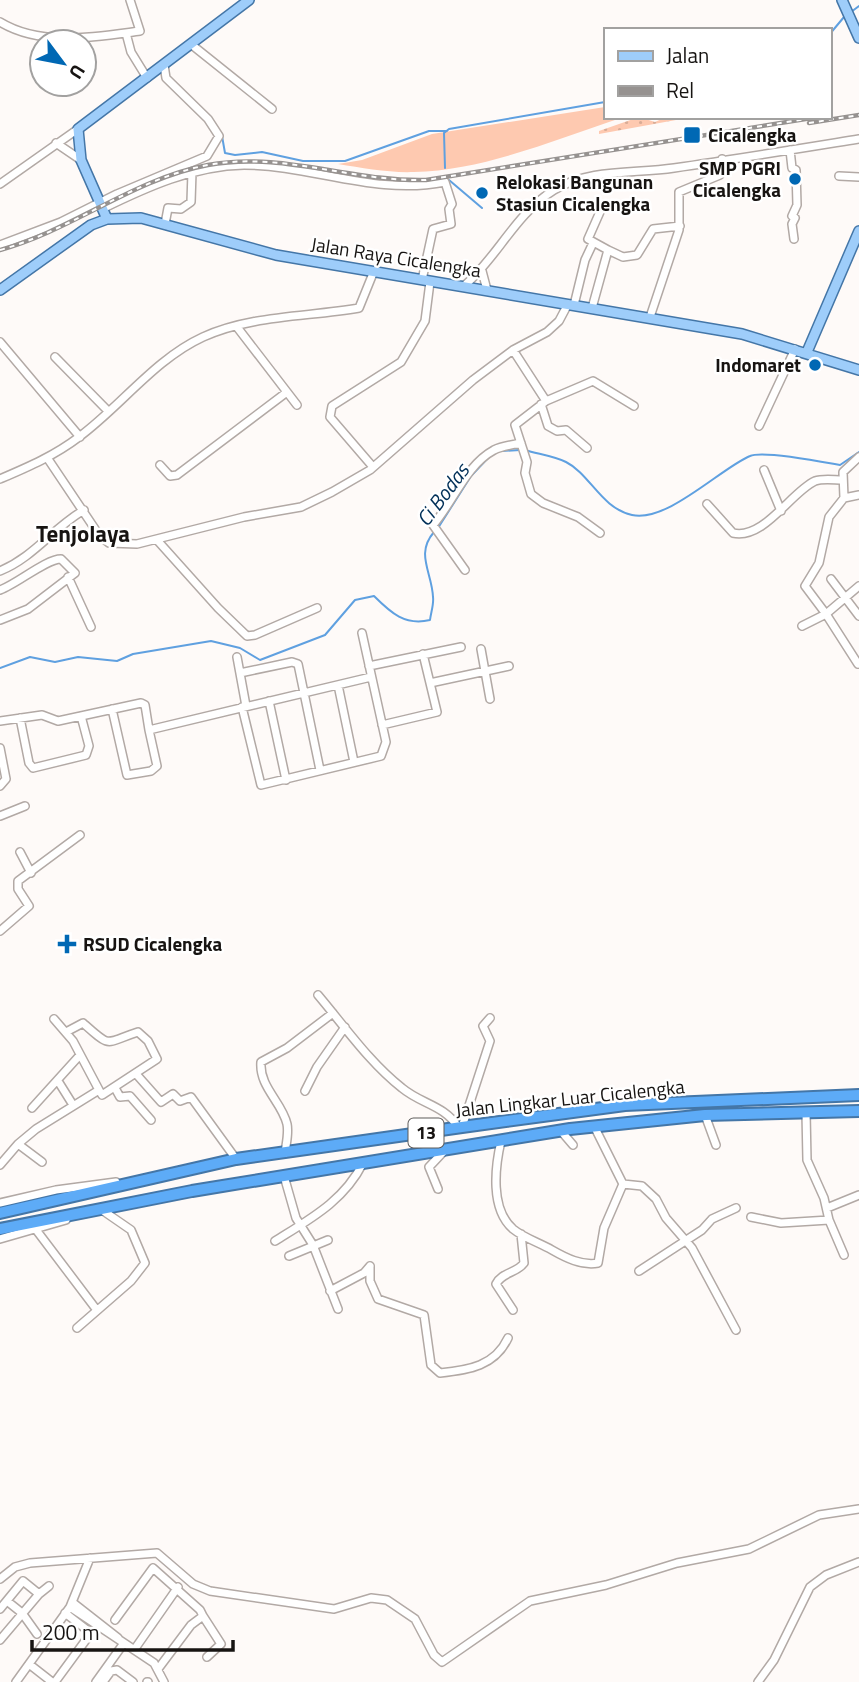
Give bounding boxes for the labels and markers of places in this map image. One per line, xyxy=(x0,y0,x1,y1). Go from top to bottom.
place label: Cicalengka xyxy=(708,120,797,149)
marker: Cicalengka xyxy=(682,125,702,145)
place label: SMP PGRI Cicalengka xyxy=(693,153,781,204)
place label: Relokasi Bangunan Stasiun Cicalengka xyxy=(496,167,653,218)
marker: SMP PGRI Cicalengka xyxy=(787,171,803,187)
marker: Relokasi Bangunan Stasiun Cicalengka xyxy=(474,185,490,201)
place label: Indomaret xyxy=(715,350,801,379)
marker: Indomaret xyxy=(807,357,823,373)
place label: RSUD Cicalengka xyxy=(83,929,223,958)
marker: RSUD Cicalengka xyxy=(57,934,77,954)

